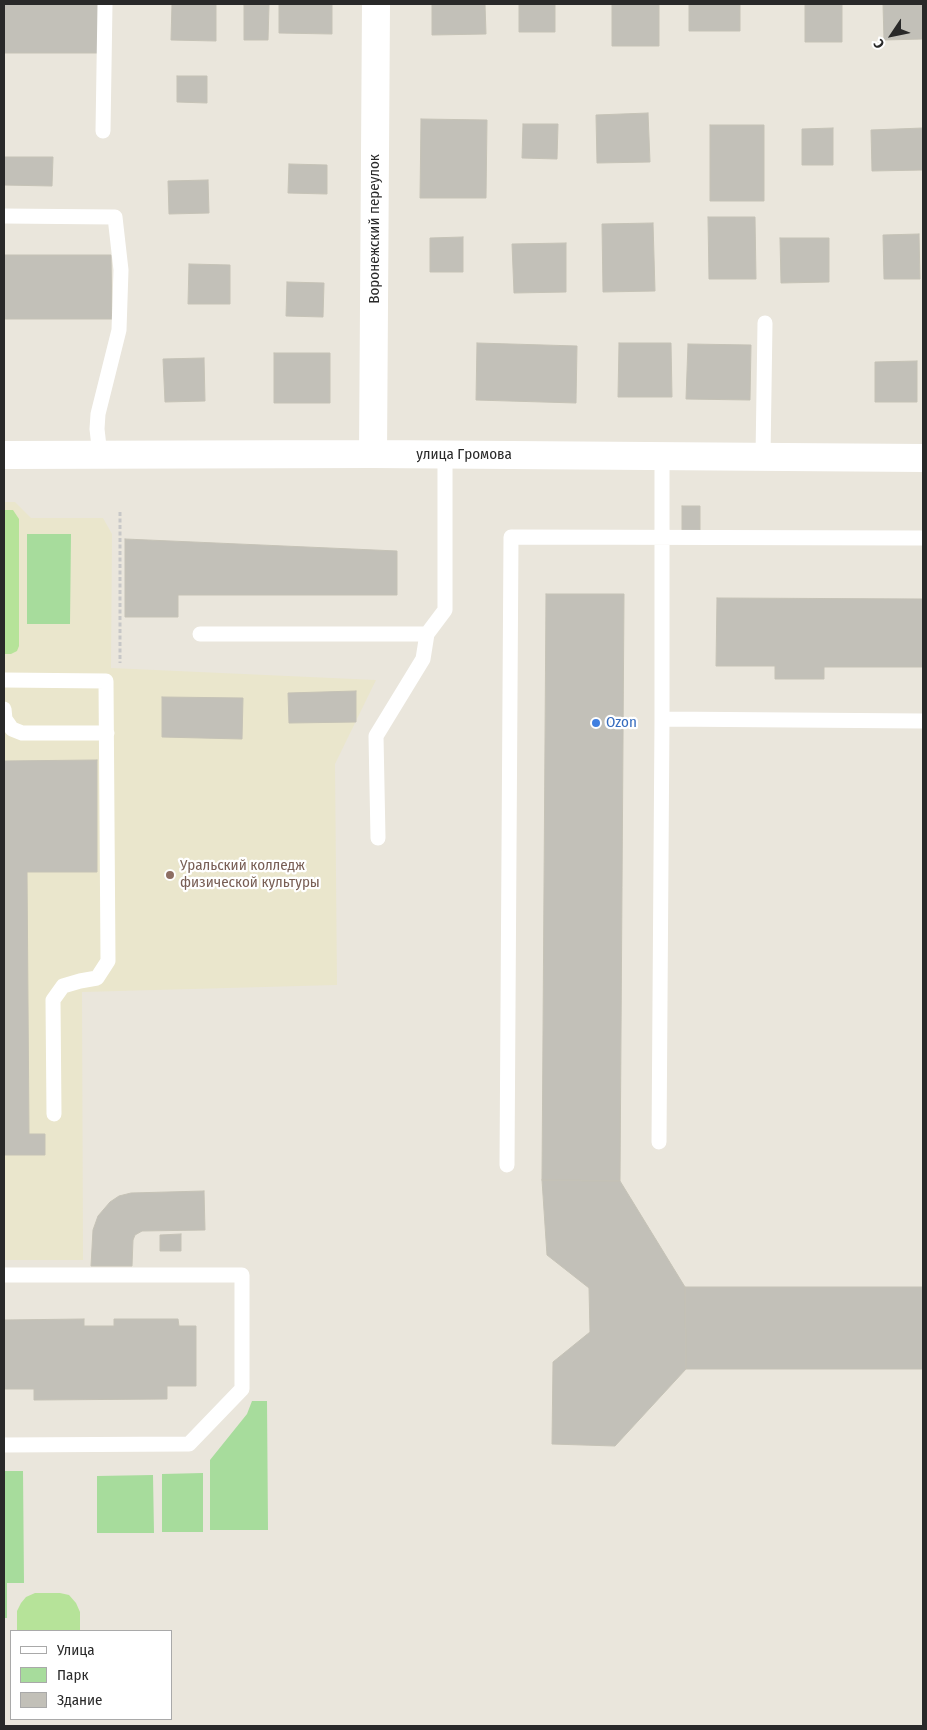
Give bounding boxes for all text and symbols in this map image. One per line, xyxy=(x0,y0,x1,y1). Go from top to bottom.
north arrow xyxy=(867,10,917,60)
text: С xyxy=(870,36,888,51)
street label: Воронежский переулок xyxy=(366,154,384,304)
street label: улица Громова xyxy=(416,446,512,464)
place label: Ozon xyxy=(606,714,637,732)
marker: Ozon xyxy=(590,717,602,729)
place label: Уральский колледж физической культуры xyxy=(180,857,320,892)
marker: Уральский колледж физической культуры xyxy=(164,869,176,881)
legend xyxy=(10,1630,172,1720)
text: Улица xyxy=(57,1641,95,1659)
text: Парк xyxy=(57,1666,88,1684)
text: Здание xyxy=(57,1691,103,1709)

